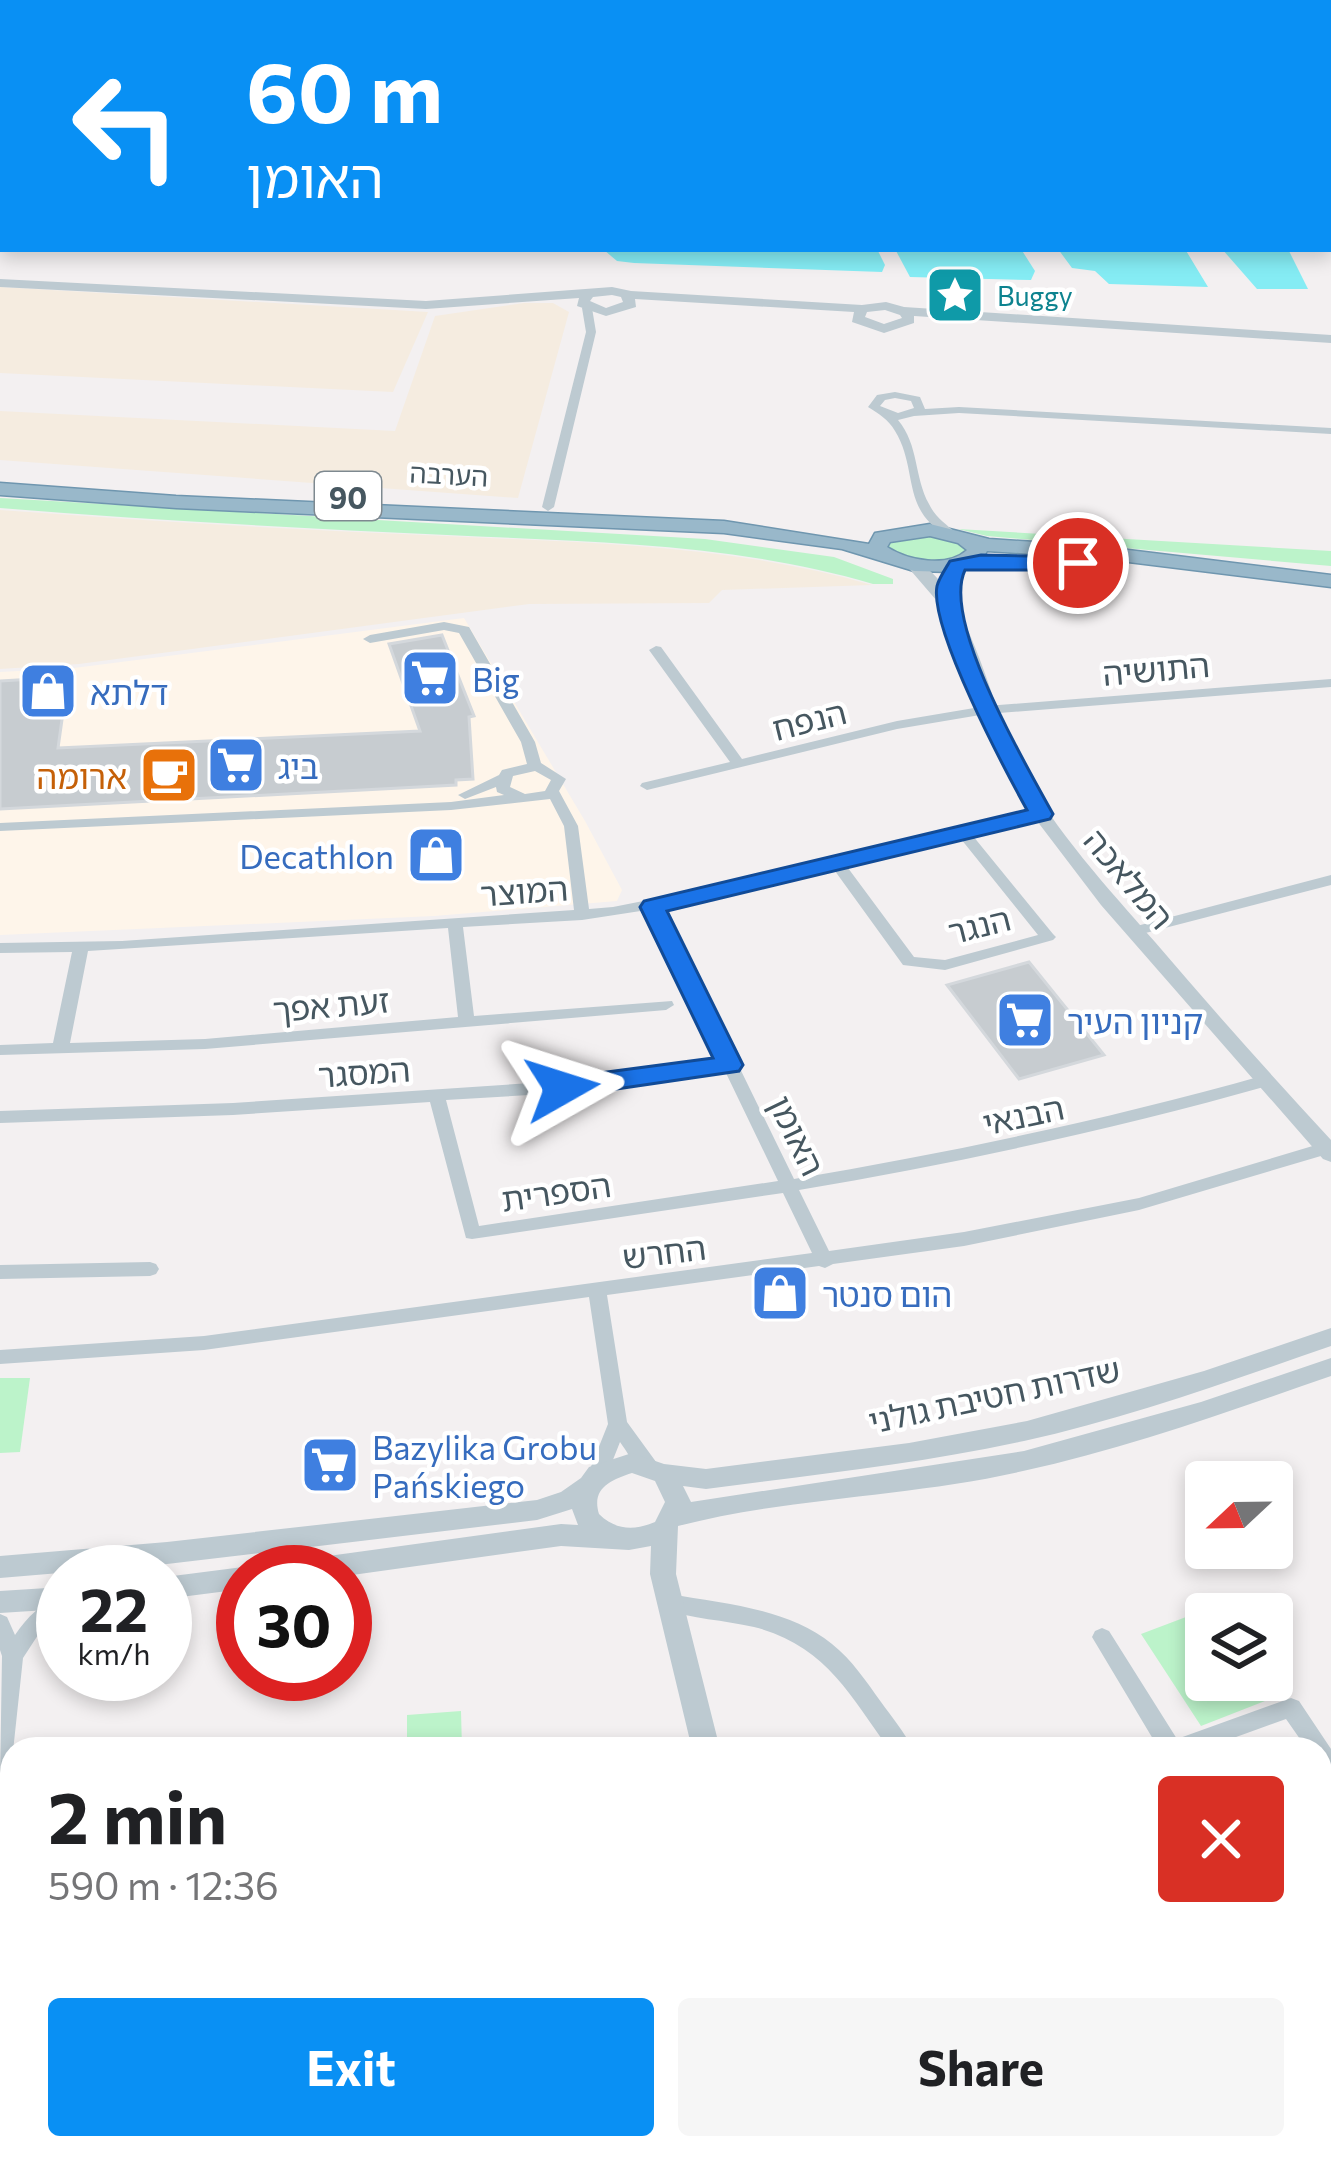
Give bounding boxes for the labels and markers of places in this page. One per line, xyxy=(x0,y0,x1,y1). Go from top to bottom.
place icon: Buggy xyxy=(924,264,986,326)
place label: Buggy xyxy=(997,279,1073,312)
pin xyxy=(1027,512,1129,614)
supermarket icon: Big xyxy=(399,647,461,709)
place label: Big xyxy=(472,658,520,699)
shop icon: דלתא xyxy=(17,660,79,722)
place label: דלתא xyxy=(90,671,168,712)
supermarket icon: ביג xyxy=(205,734,267,796)
cafe icon: ארומה xyxy=(138,744,200,806)
place label: ביג xyxy=(278,745,319,786)
place label: ארומה xyxy=(36,755,127,796)
shop icon: Decathlon xyxy=(405,824,467,886)
place label: Decathlon xyxy=(239,835,394,876)
supermarket icon: קניון העיר xyxy=(994,989,1056,1051)
place label: קניון העיר xyxy=(1067,1000,1203,1041)
shop icon: הום סנטר xyxy=(749,1262,811,1324)
place label: הום סנטר xyxy=(822,1273,952,1314)
place label: Bazylika Grobu Pańskiego xyxy=(372,1426,597,1505)
supermarket icon: Bazylika Grobu Pańskiego xyxy=(299,1434,361,1496)

